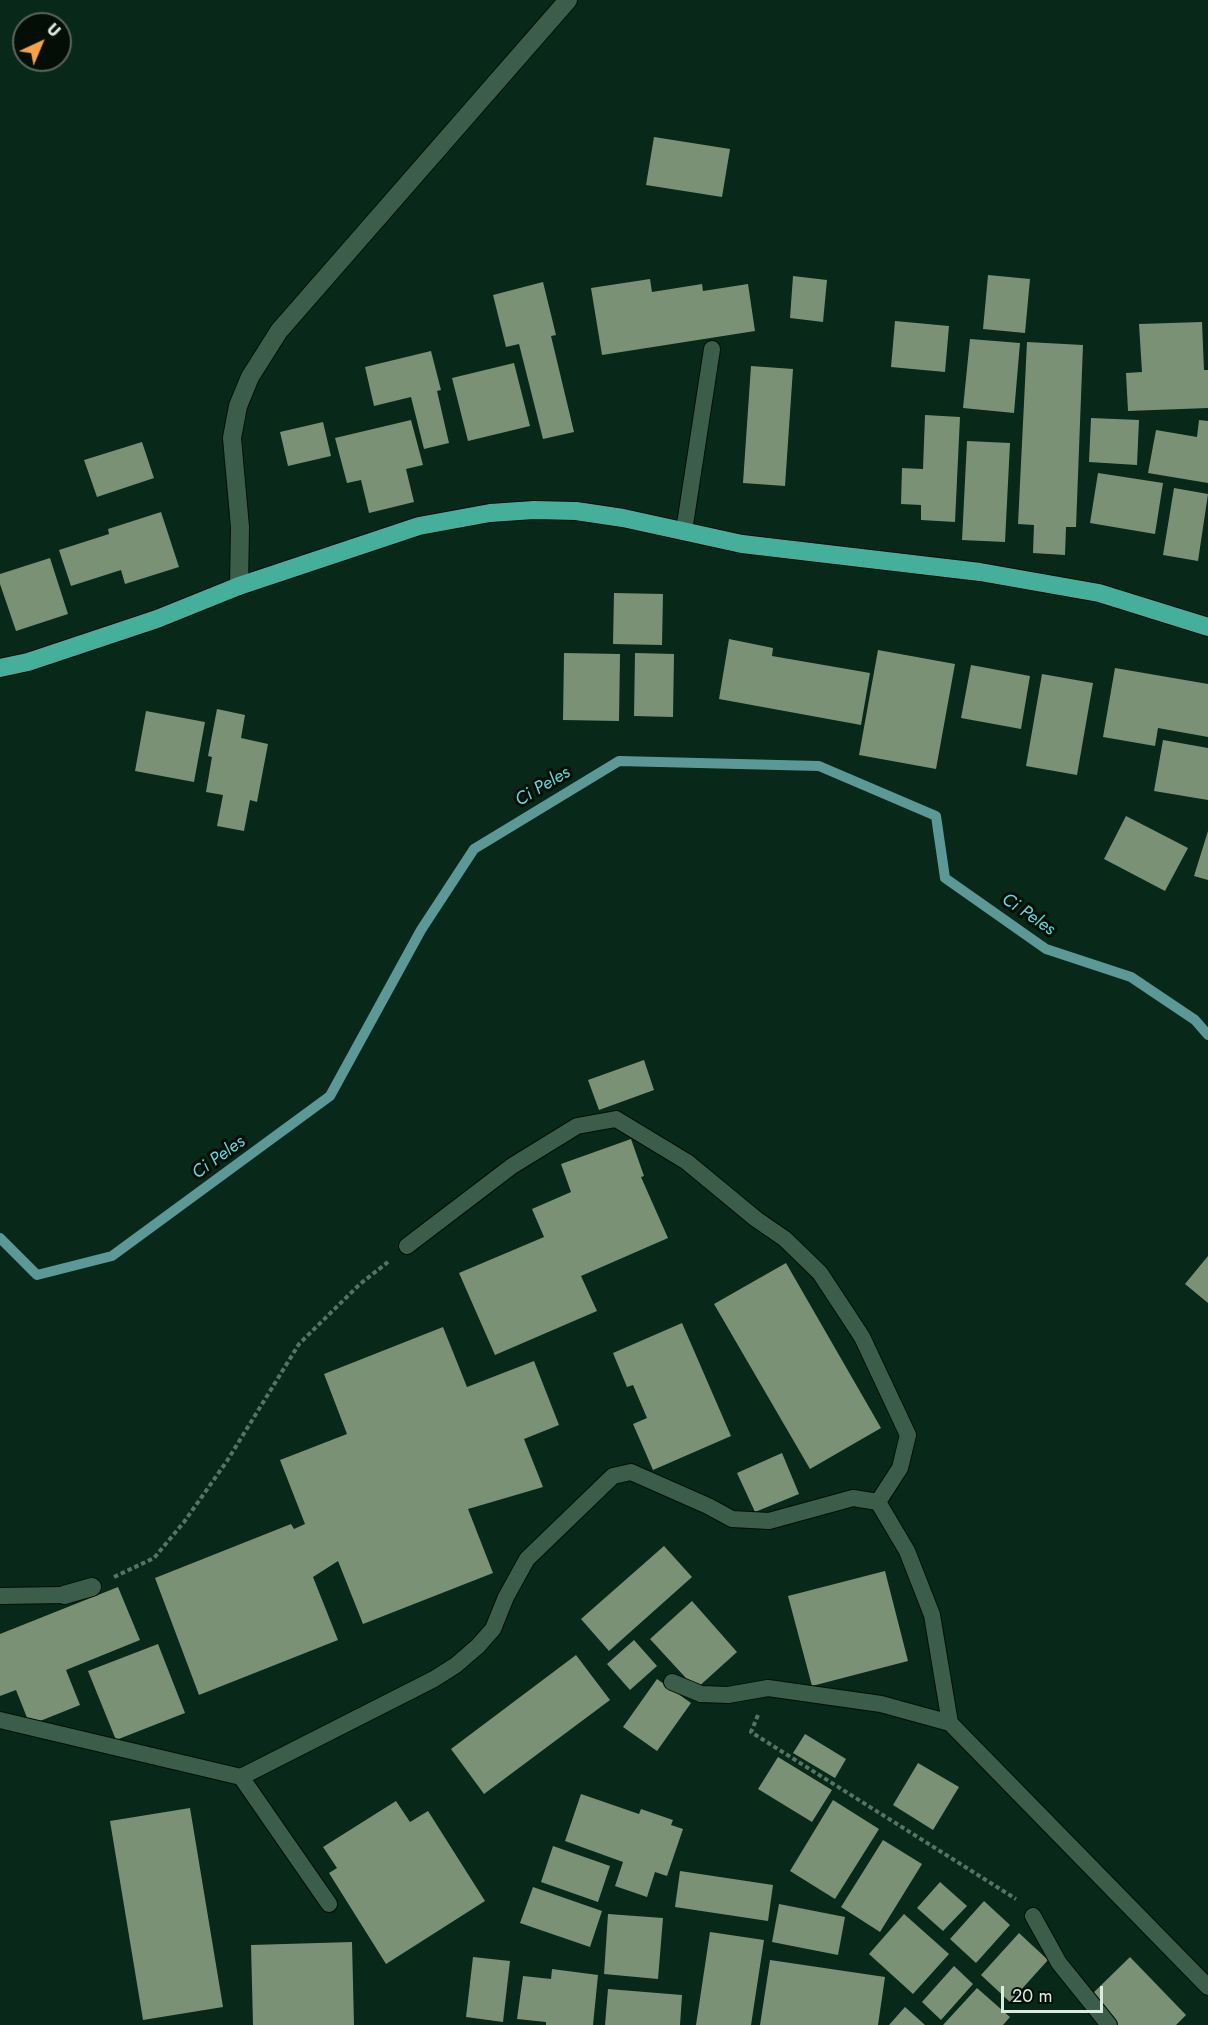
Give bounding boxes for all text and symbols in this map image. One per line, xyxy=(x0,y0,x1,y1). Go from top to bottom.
north arrow xyxy=(12,12,72,72)
text: U xyxy=(41,18,65,42)
water label: Ci Peles xyxy=(512,762,574,812)
water label: Ci Peles xyxy=(997,889,1059,941)
water label: Ci Peles xyxy=(188,1132,250,1184)
scale bar xyxy=(1004,1974,1106,2012)
text: 20 m xyxy=(1012,1983,1052,2009)

